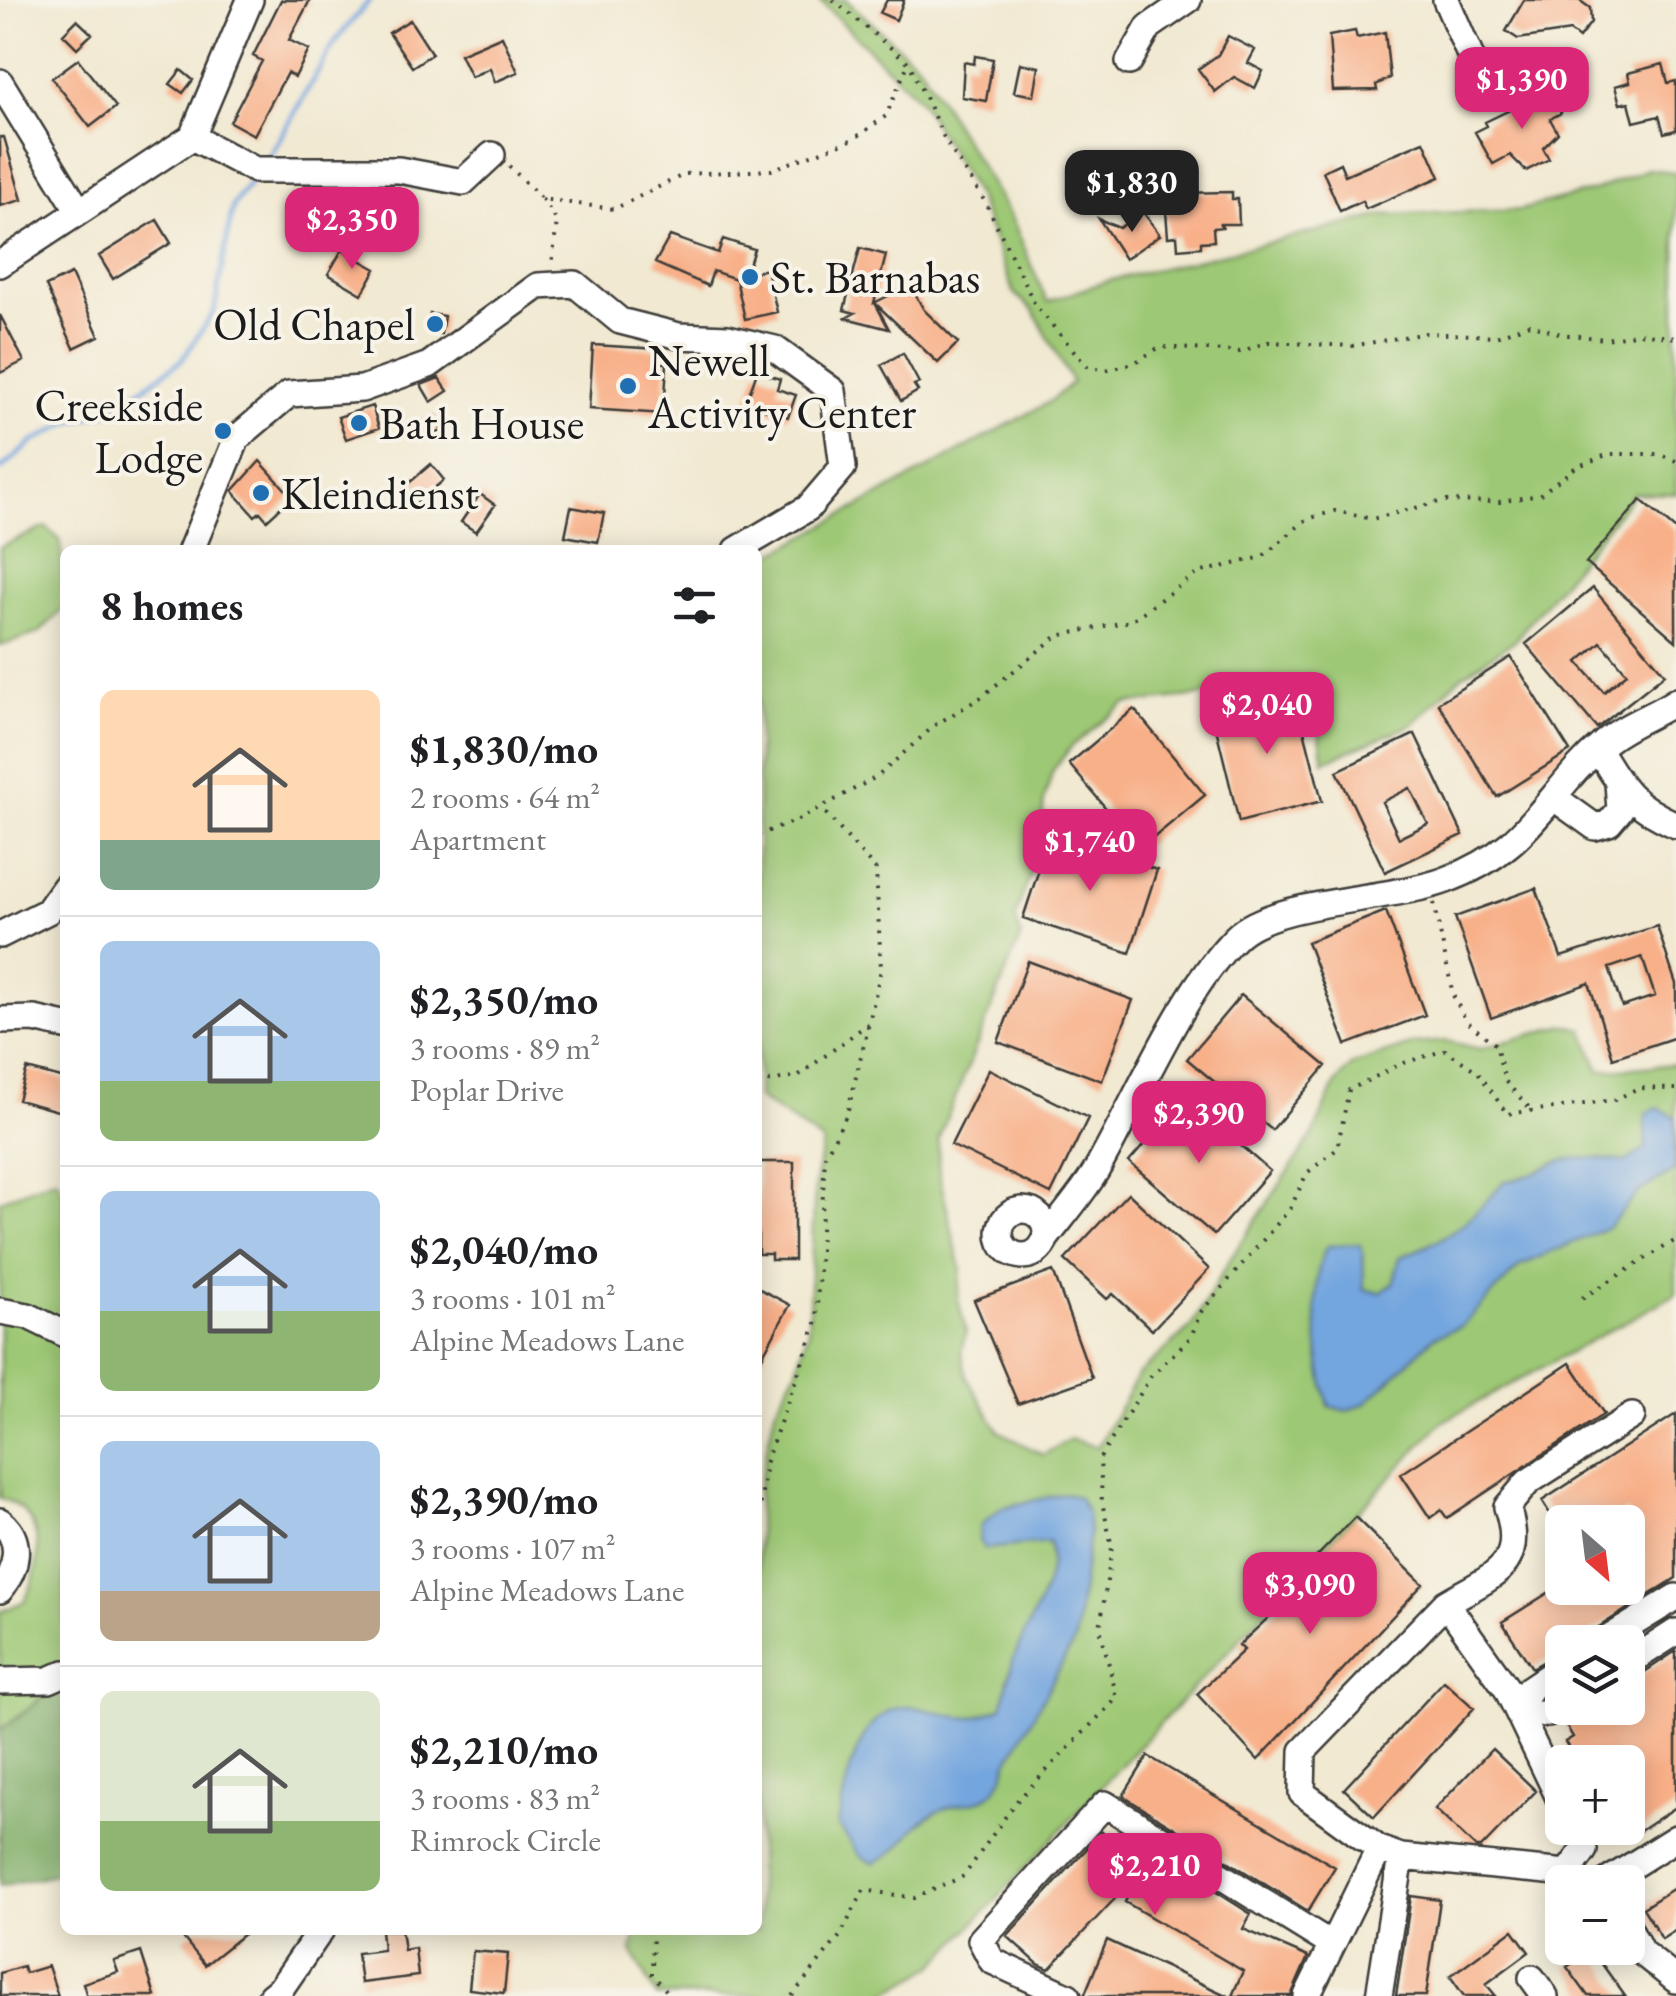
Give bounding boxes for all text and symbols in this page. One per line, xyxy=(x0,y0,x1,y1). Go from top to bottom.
pin: $1,390 xyxy=(1441,47,1603,132)
text: $1,390 xyxy=(1477,58,1567,100)
pin: $1,830 xyxy=(1051,150,1213,235)
text: $1,830 xyxy=(1087,161,1177,203)
pin: $2,350 xyxy=(271,187,433,272)
text: $2,350 xyxy=(307,198,397,240)
place label: St. Barnabas xyxy=(770,248,980,306)
marker: St. Barnabas xyxy=(739,266,761,288)
place label: Old Chapel xyxy=(213,295,415,353)
marker: Old Chapel xyxy=(424,313,446,335)
place label: Newell Activity Center xyxy=(647,331,916,441)
marker: Newell Activity Center xyxy=(617,375,639,397)
place label: Creekside Lodge xyxy=(34,376,203,486)
place label: Bath House xyxy=(379,394,584,452)
marker: Bath House xyxy=(348,412,370,434)
marker: Creekside Lodge xyxy=(212,420,234,442)
place label: Kleindienst xyxy=(281,464,479,522)
marker: Kleindienst xyxy=(250,482,272,504)
text: 8 homes xyxy=(100,578,243,633)
icon: filters xyxy=(667,578,722,633)
pin: $2,040 xyxy=(1186,672,1348,757)
text: $2,040 xyxy=(1222,683,1312,725)
text: $1,830/mo xyxy=(410,721,598,776)
icon: home xyxy=(180,730,300,850)
text: 2 rooms · 64 m² xyxy=(410,776,600,818)
pin: $1,740 xyxy=(1009,809,1171,894)
text: Apartment xyxy=(410,818,546,860)
text: $1,740 xyxy=(1045,820,1135,862)
text: $2,350/mo xyxy=(410,972,598,1027)
icon: home xyxy=(180,981,300,1101)
text: 3 rooms · 89 m² xyxy=(410,1027,600,1069)
text: Poplar Drive xyxy=(410,1069,564,1111)
pin: $2,390 xyxy=(1118,1081,1280,1166)
text: $2,390 xyxy=(1154,1092,1244,1134)
text: $2,040/mo xyxy=(410,1222,598,1277)
icon: home xyxy=(180,1231,300,1351)
text: 3 rooms · 101 m² xyxy=(410,1277,616,1319)
text: Alpine Meadows Lane xyxy=(410,1319,685,1361)
text: $2,390/mo xyxy=(410,1472,598,1527)
icon: home xyxy=(180,1481,300,1601)
north arrow xyxy=(1545,1505,1645,1605)
map controls xyxy=(1545,1505,1645,1965)
text: 3 rooms · 107 m² xyxy=(410,1527,616,1569)
pin: $3,090 xyxy=(1229,1552,1391,1637)
text: $3,090 xyxy=(1265,1563,1355,1605)
text: Alpine Meadows Lane xyxy=(410,1569,685,1611)
button: layers xyxy=(1545,1625,1645,1725)
text: $2,210/mo xyxy=(410,1722,598,1777)
icon: home xyxy=(180,1731,300,1851)
button: + xyxy=(1545,1745,1645,1845)
text: 3 rooms · 83 m² xyxy=(410,1777,600,1819)
text: Rimrock Circle xyxy=(410,1819,601,1861)
pin: $2,210 xyxy=(1074,1833,1236,1918)
text: $2,210 xyxy=(1110,1844,1200,1886)
button: − xyxy=(1545,1865,1645,1965)

